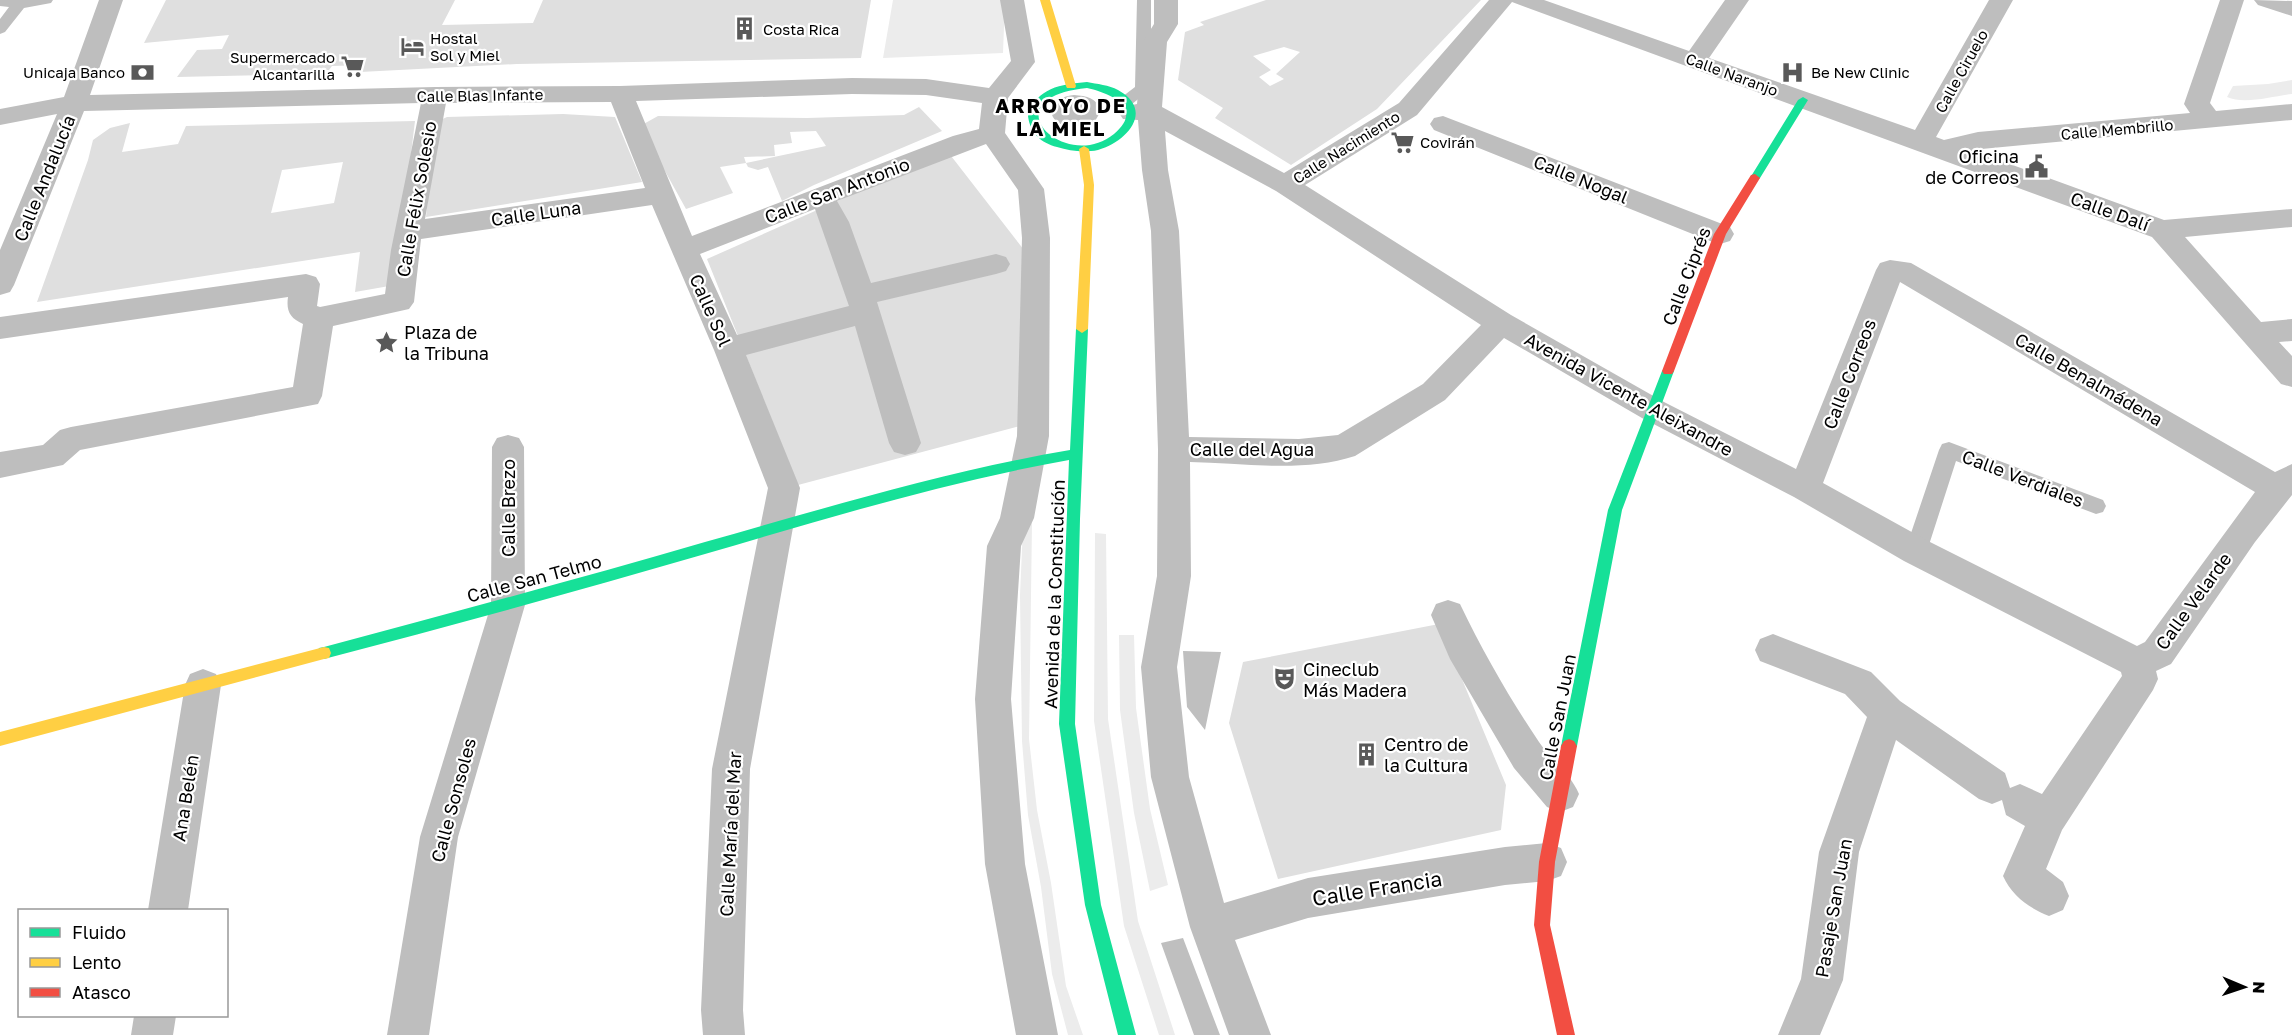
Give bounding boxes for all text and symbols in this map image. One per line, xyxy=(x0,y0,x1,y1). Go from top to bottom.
building icon: Costa Rica xyxy=(732,16,758,42)
place label: Costa Rica xyxy=(763,20,839,38)
street label: Calle Ciruelo xyxy=(1931,26,1991,116)
place label: Hostal Sol y Miel xyxy=(430,29,500,64)
hotel icon: Hostal Sol y Miel xyxy=(399,34,425,60)
place label: Supermercado Alcantarilla xyxy=(230,48,335,83)
street label: Calle Naranjo xyxy=(1683,49,1781,99)
supermarket icon: Supermercado Alcantarilla xyxy=(340,53,366,79)
bank icon: Unicaja Banco xyxy=(130,59,156,85)
hospital icon: Be New Clinic xyxy=(1780,59,1806,85)
place label: Unicaja Banco xyxy=(23,63,125,81)
place label: Be New Clinic xyxy=(1811,63,1910,81)
street label: Calle Blas Infante xyxy=(416,85,544,105)
district label: ARROYO DE LA MIEL xyxy=(995,93,1127,140)
street label: Calle Nacimiento xyxy=(1289,107,1403,187)
street label: Calle Andalucía xyxy=(9,112,79,244)
street label: Calle Membrillo xyxy=(2060,115,2174,143)
street label: Calle Félix Solesio xyxy=(391,119,441,279)
supermarket icon: Covirán xyxy=(1389,129,1415,155)
place label: Covirán xyxy=(1420,133,1475,151)
place label: Oficina de Correos xyxy=(1925,145,2019,188)
street label: Calle Nogal xyxy=(1530,150,1632,208)
street label: Calle San Antonio xyxy=(761,152,913,228)
public building icon: Oficina de Correos xyxy=(2024,153,2050,179)
street label: Calle Dalí xyxy=(2068,187,2153,236)
street label: Calle Luna xyxy=(490,196,582,230)
street label: Calle Ciprés xyxy=(1657,224,1715,328)
street label: Calle Sol xyxy=(685,270,737,350)
street label: Calle Correos xyxy=(1818,316,1880,432)
place label: Plaza de la Tribuna xyxy=(404,321,489,364)
street label: Avenida Vicente Aleixandre xyxy=(1521,327,1737,461)
street label: Calle Benalmádena xyxy=(2011,328,2167,430)
place icon: Plaza de la Tribuna xyxy=(373,329,399,355)
street label: Calle del Agua xyxy=(1190,438,1314,460)
street label: Calle Verdiales xyxy=(1959,445,2087,511)
street label: Calle Brezo xyxy=(497,459,519,557)
street label: Avenida de la Constitución xyxy=(1039,479,1069,709)
street label: Calle Velarde xyxy=(2150,548,2236,654)
street label: Calle San Telmo xyxy=(464,549,604,607)
street label: Calle San Juan xyxy=(1534,652,1580,782)
place label: Cineclub Más Madera xyxy=(1303,658,1407,701)
theatre icon: Cineclub Más Madera xyxy=(1272,666,1298,692)
place label: Centro de la Cultura xyxy=(1384,733,1468,776)
street label: Calle Sonsoles xyxy=(426,735,480,865)
building icon: Centro de la Cultura xyxy=(1353,741,1379,767)
street label: Calle María del Mar xyxy=(715,751,745,917)
street label: Ana Belén xyxy=(167,753,203,843)
street label: Pasaje San Juan xyxy=(1810,837,1856,979)
street label: Calle Francia xyxy=(1310,865,1444,911)
legend xyxy=(18,909,228,1017)
text: Fluido xyxy=(72,921,126,943)
text: Lento xyxy=(72,951,121,973)
north arrow xyxy=(2214,957,2274,1017)
text: Atasco xyxy=(72,981,131,1003)
text: N xyxy=(2249,981,2269,994)

